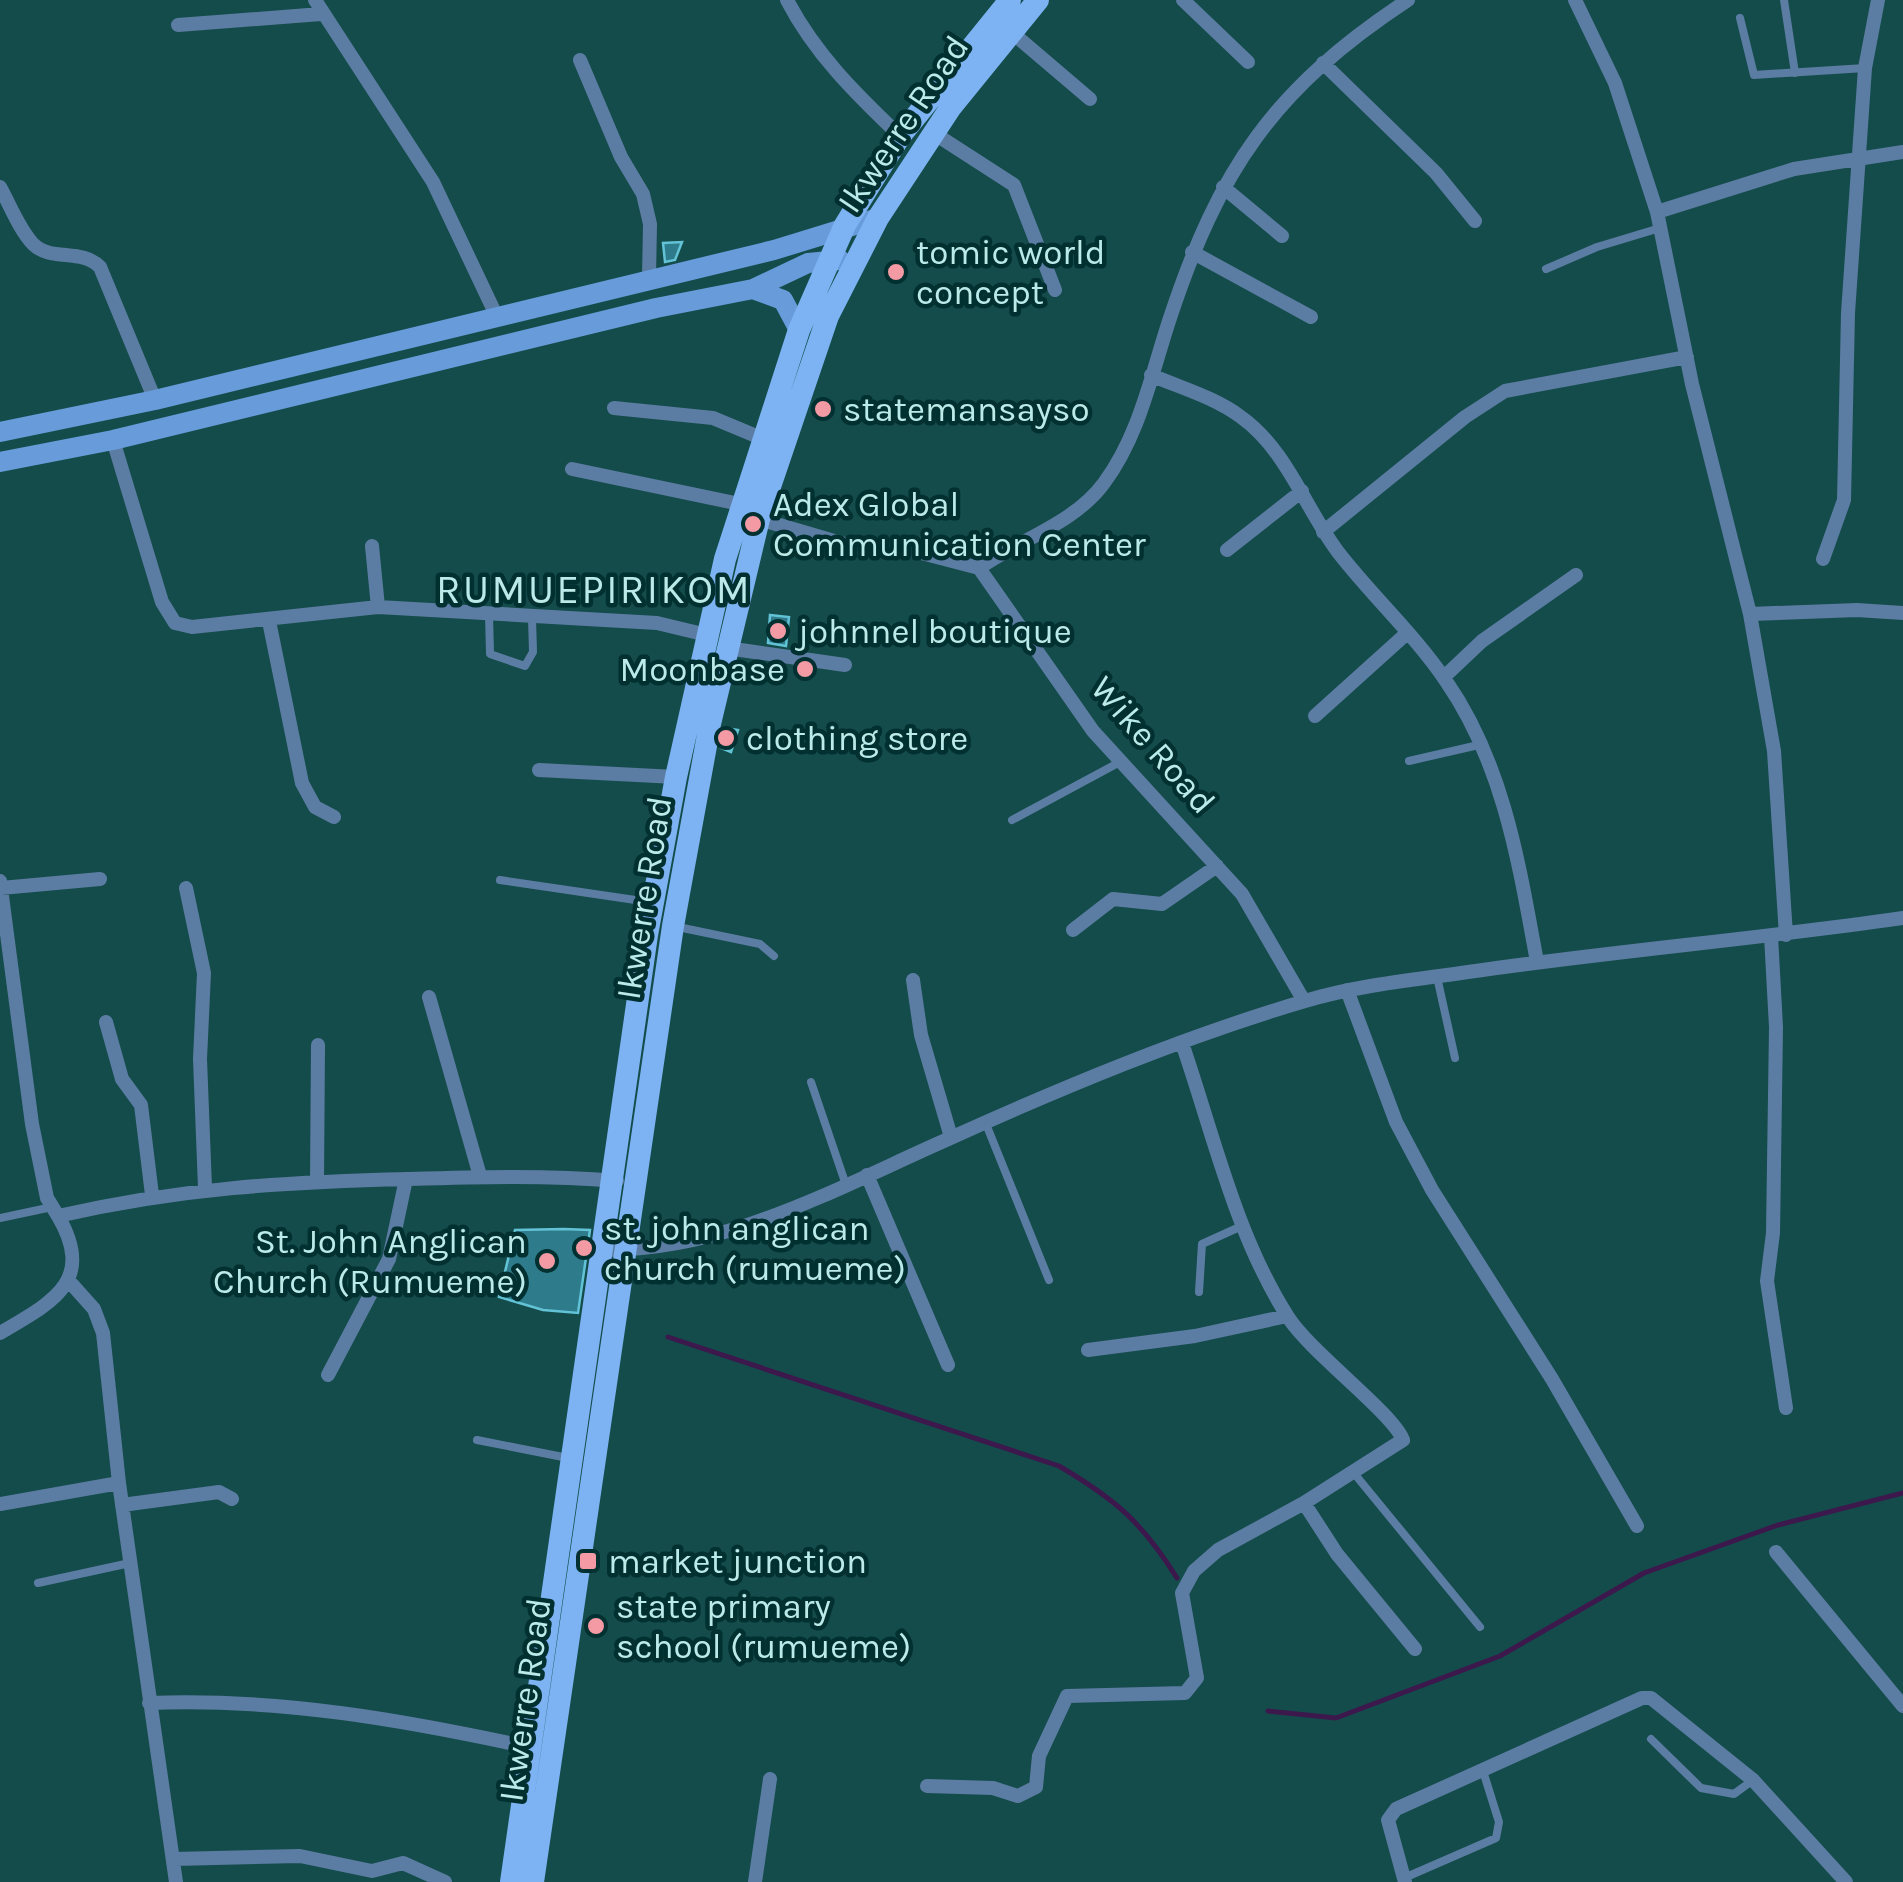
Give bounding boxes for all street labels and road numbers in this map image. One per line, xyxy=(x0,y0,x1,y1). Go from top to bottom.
street label: Ikwerre Road xyxy=(829,28,977,220)
street label: Wike Road xyxy=(1082,668,1224,822)
street label: Ikwerre Road xyxy=(608,794,680,1002)
street label: Ikwerre Road xyxy=(490,1596,560,1804)

